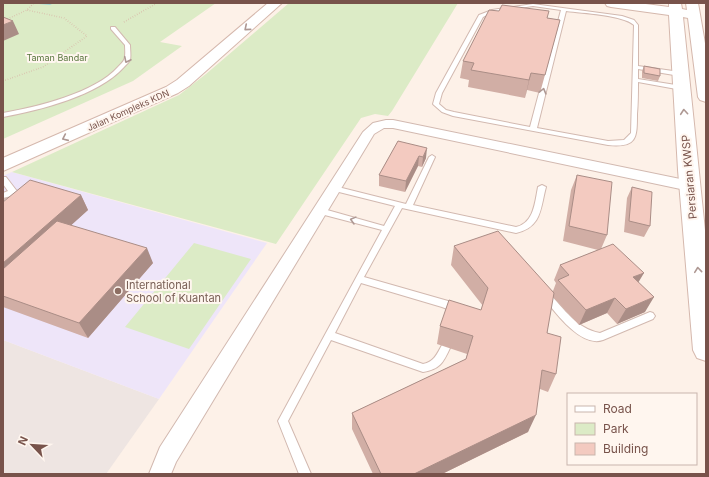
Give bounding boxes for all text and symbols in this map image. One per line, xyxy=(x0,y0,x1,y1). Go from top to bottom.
one-way arrow xyxy=(244,24,251,31)
park label: Taman Bandar xyxy=(26,52,88,63)
one-way arrow xyxy=(124,56,132,63)
street label: Jalan Kompleks KDN xyxy=(85,87,171,133)
one-way arrow xyxy=(538,88,546,94)
one-way arrow xyxy=(679,109,688,115)
one-way arrow xyxy=(62,133,70,141)
street label: Persiaran KWSP xyxy=(678,134,700,220)
one-way arrow xyxy=(350,216,357,225)
one-way arrow xyxy=(694,267,703,273)
place label: International School of Kuantan xyxy=(126,278,221,305)
marker: International School of Kuantan xyxy=(113,286,123,296)
legend xyxy=(567,393,697,465)
text: Road xyxy=(603,401,632,416)
text: Park xyxy=(603,421,629,436)
north arrow xyxy=(12,425,52,465)
text: N xyxy=(15,434,31,448)
text: Building xyxy=(603,441,648,456)

